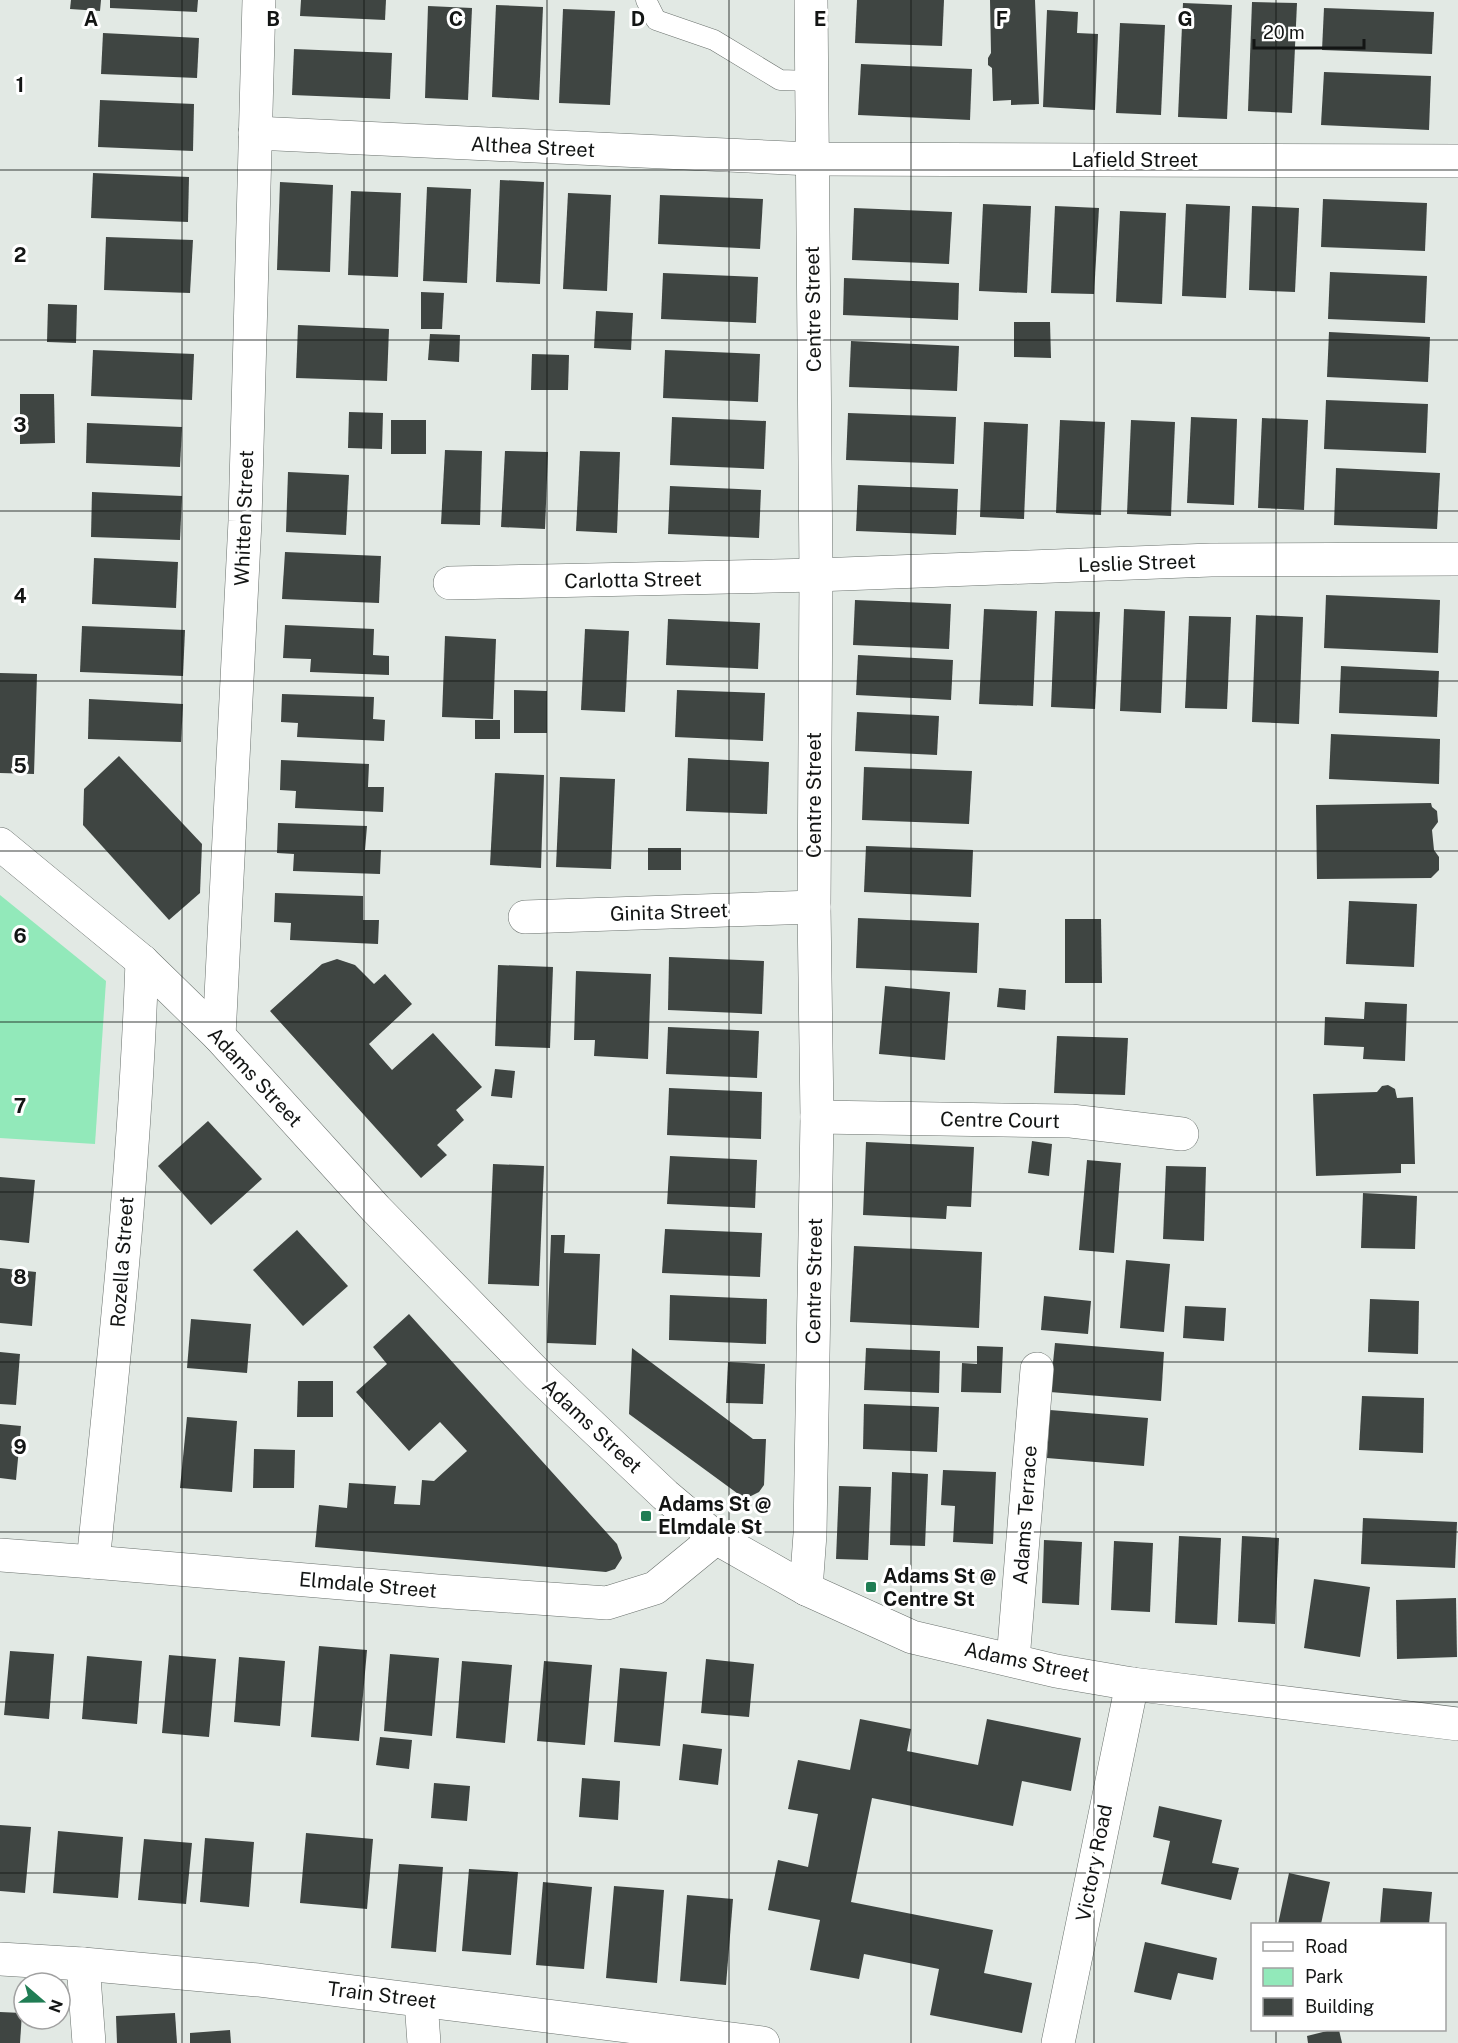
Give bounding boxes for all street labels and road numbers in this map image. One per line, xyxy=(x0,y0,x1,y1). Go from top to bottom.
street label: Althea Street xyxy=(470,132,596,162)
street label: Lafield Street xyxy=(1072,148,1198,172)
street label: Centre Street xyxy=(800,246,826,372)
street label: Whitten Street xyxy=(230,450,258,586)
street label: Leslie Street xyxy=(1078,549,1196,577)
street label: Carlotta Street xyxy=(564,567,702,593)
street label: Centre Street xyxy=(802,732,826,858)
street label: Ginita Street xyxy=(609,898,729,926)
street label: Adams Street xyxy=(203,1022,307,1132)
street label: Centre Court xyxy=(940,1107,1060,1133)
street label: Rozella Street xyxy=(105,1196,139,1328)
street label: Centre Street xyxy=(801,1218,827,1344)
street label: Adams Street xyxy=(537,1374,647,1478)
street label: Adams Terrace xyxy=(1008,1445,1042,1585)
street label: Elmdale Street xyxy=(298,1567,438,1603)
street label: Adams Street xyxy=(962,1637,1092,1687)
street label: Victory Road xyxy=(1071,1803,1117,1923)
street label: Train Street xyxy=(326,1976,438,2014)

